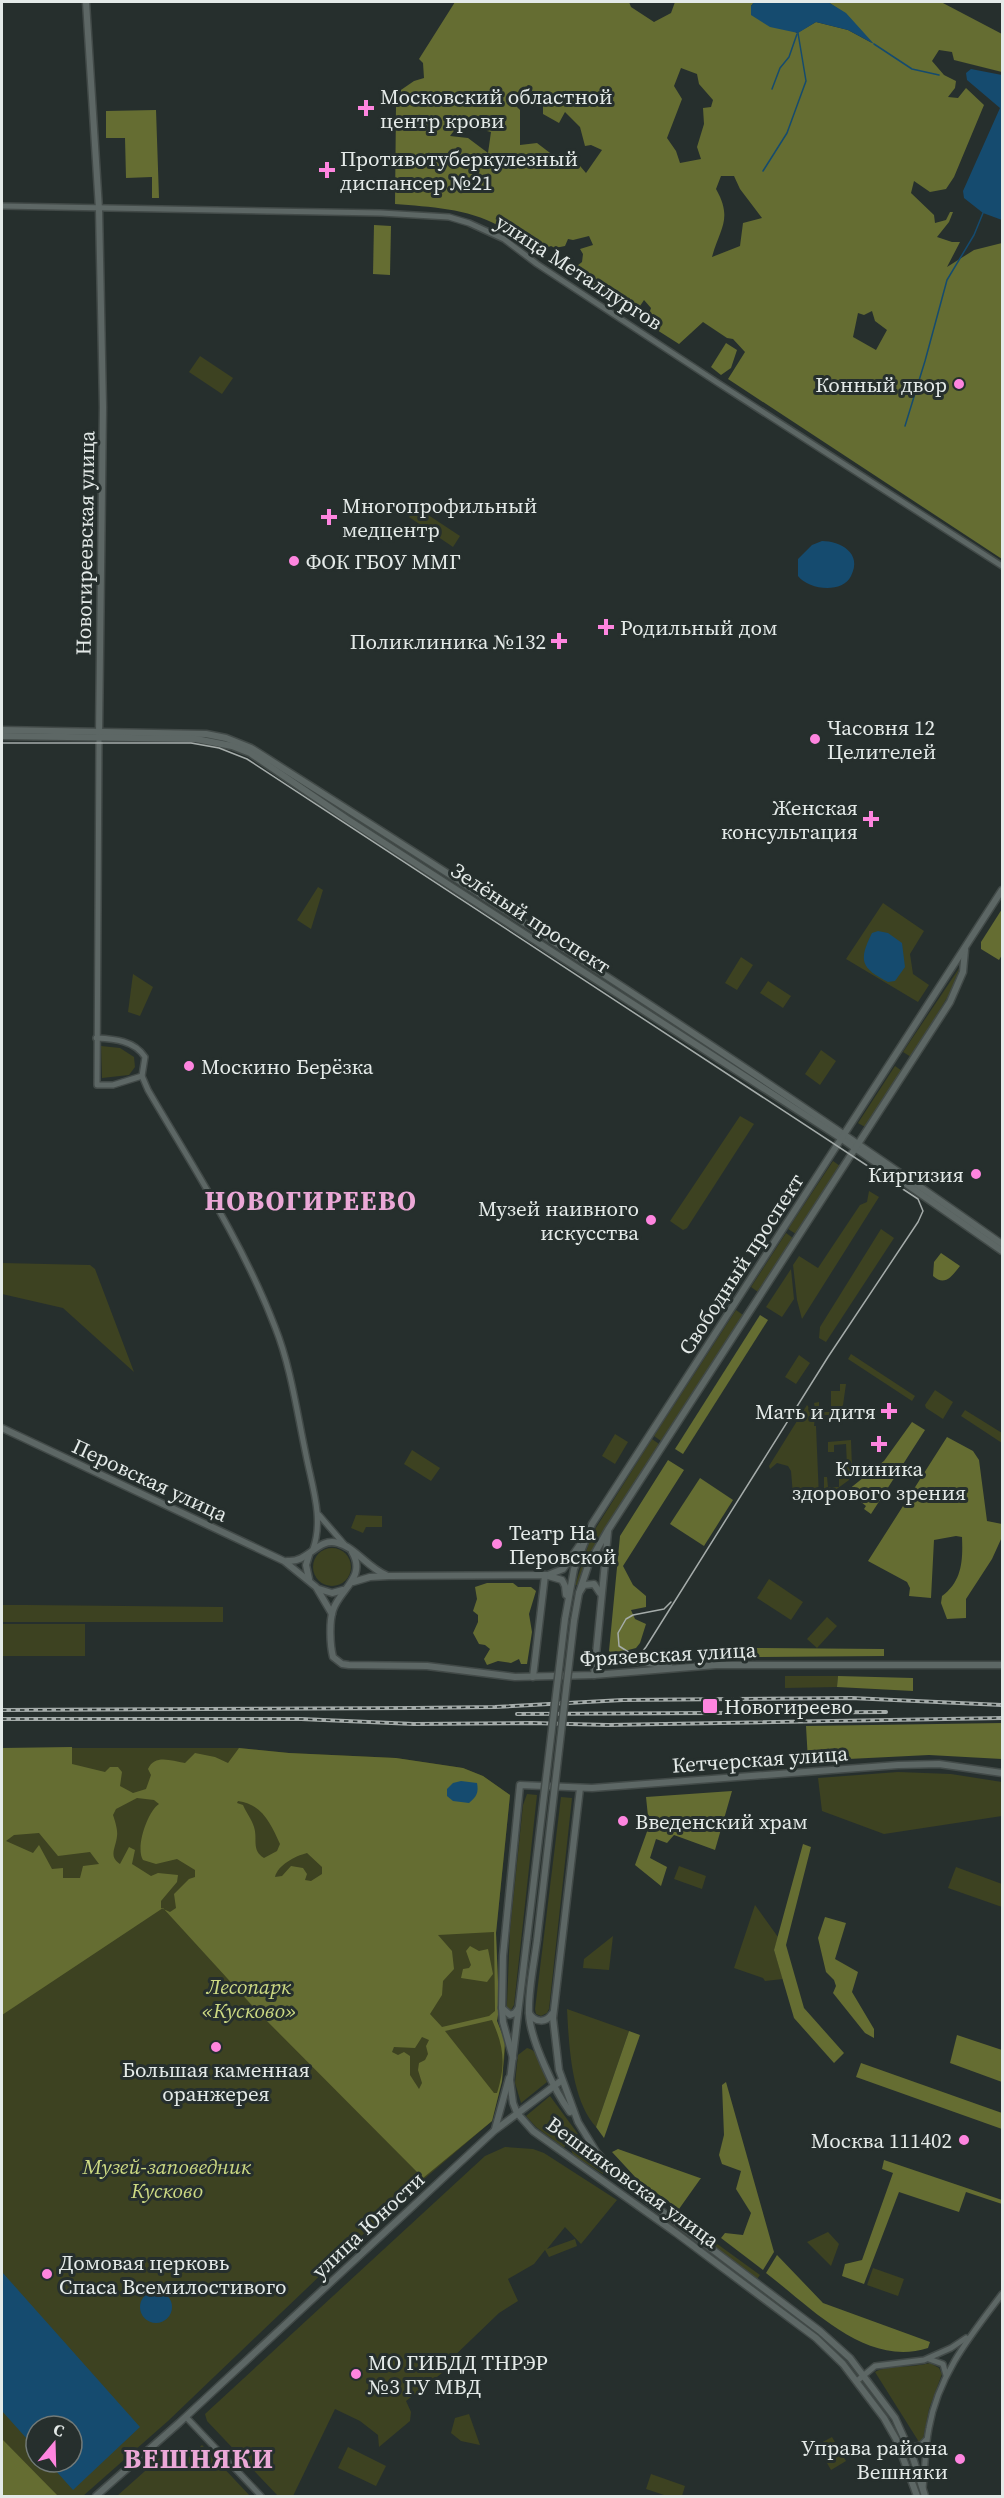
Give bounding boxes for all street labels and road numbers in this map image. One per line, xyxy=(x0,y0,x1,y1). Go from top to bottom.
street label: улица Металлургов xyxy=(490,207,668,337)
street label: Новогиреевская улица xyxy=(69,430,101,656)
street label: Зелёный проспект xyxy=(446,855,616,981)
street label: Свободный проспект xyxy=(671,1168,811,1360)
street label: Перовская улица xyxy=(68,1431,233,1529)
street label: Фрязевская улица xyxy=(579,1635,757,1673)
street label: Кетчерская улица xyxy=(671,1738,849,1780)
street label: Вешняковская улица xyxy=(541,2109,726,2255)
street label: улица Юности xyxy=(305,2165,431,2285)

